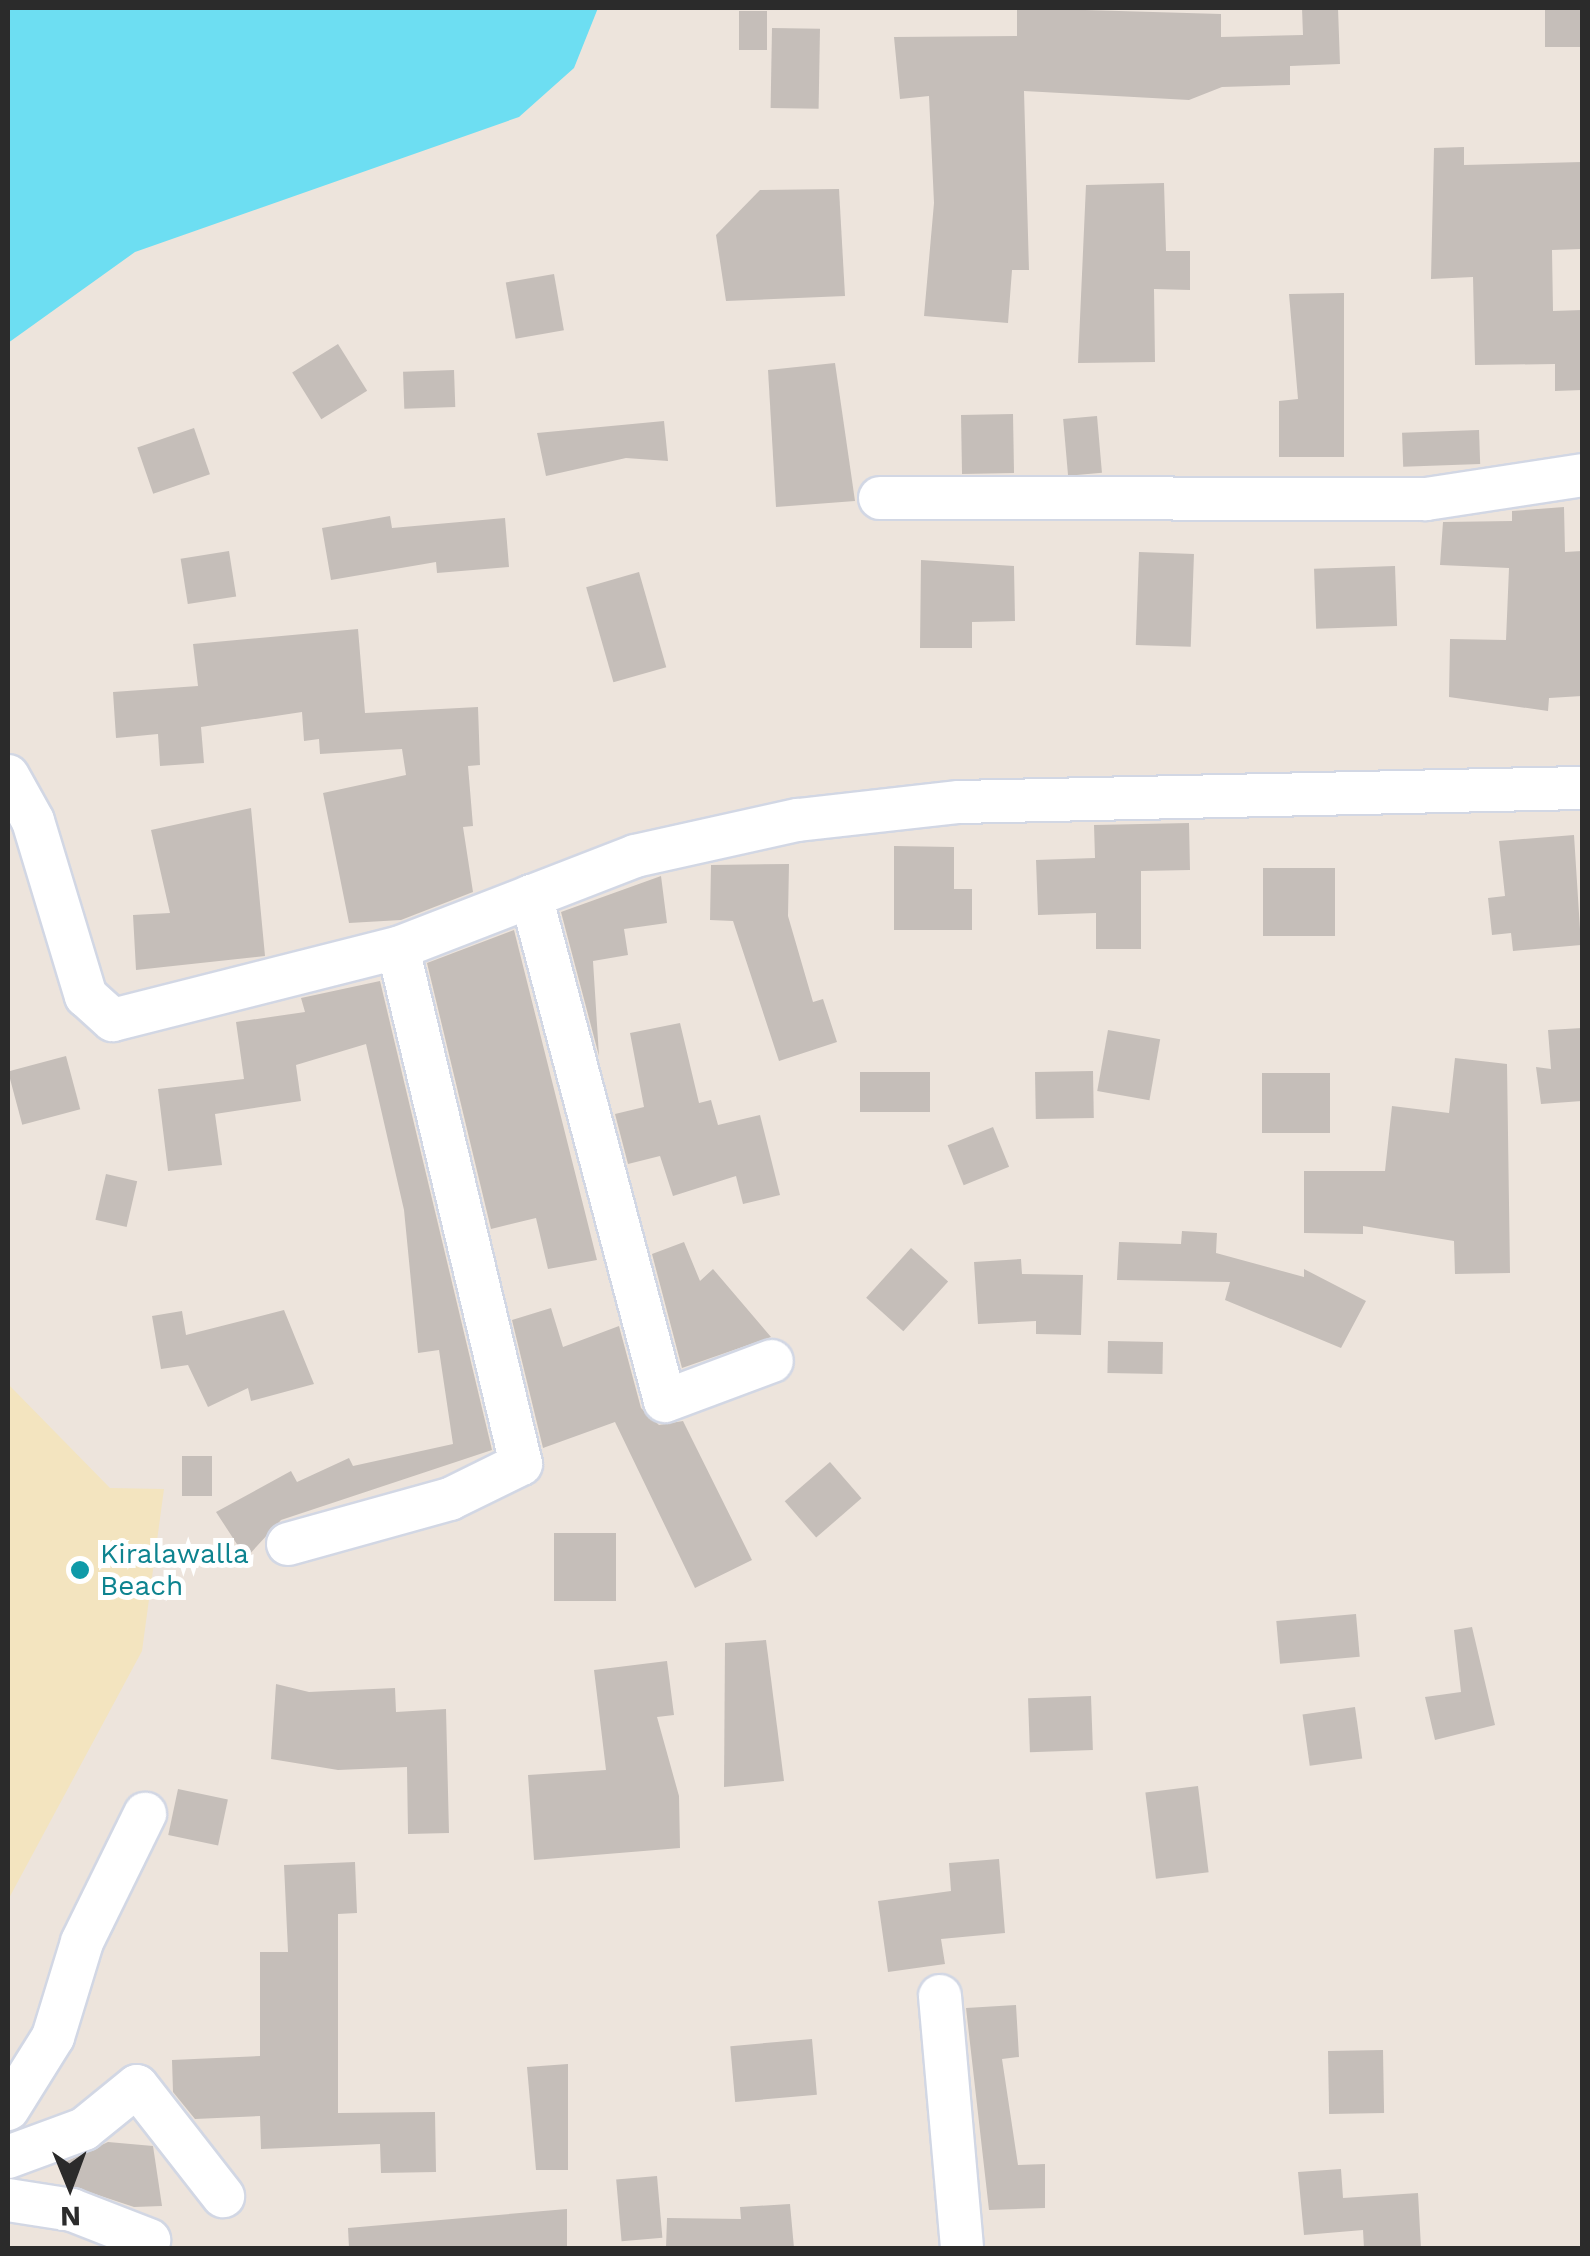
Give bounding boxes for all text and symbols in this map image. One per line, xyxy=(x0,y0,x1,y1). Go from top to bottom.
place label: Kiralawalla Beach xyxy=(100,1537,249,1603)
marker: Kiralawalla Beach xyxy=(69,1559,91,1581)
north arrow xyxy=(20,2136,120,2236)
text: N xyxy=(60,2200,81,2233)

